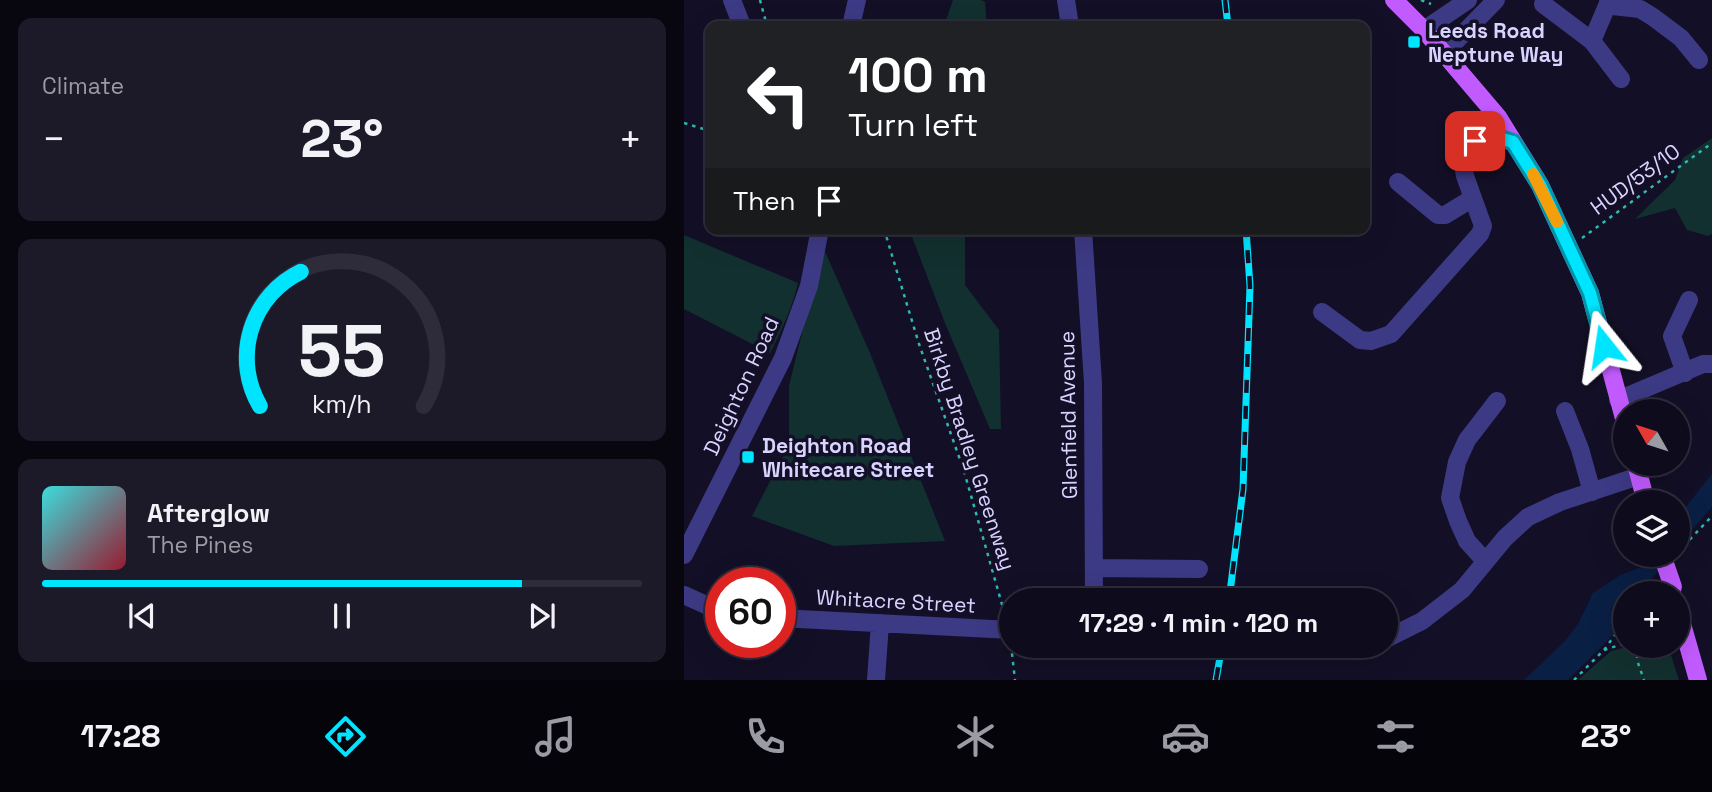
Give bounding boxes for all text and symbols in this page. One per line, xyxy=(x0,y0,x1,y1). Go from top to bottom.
place label: Leeds Road Neptune Way xyxy=(1428,17,1564,68)
marker: Leeds Road Neptune Way xyxy=(1406,34,1422,50)
text: 100 m xyxy=(848,44,988,106)
icon: left xyxy=(733,49,824,140)
text: Climate xyxy=(42,71,124,101)
text: Turn left xyxy=(848,105,978,145)
text: 23° xyxy=(301,106,384,172)
pin xyxy=(1445,111,1505,171)
text: − xyxy=(42,115,66,163)
text: + xyxy=(618,115,642,163)
icon: arrive xyxy=(1456,122,1494,160)
street label: HUD/53/10 xyxy=(1585,137,1685,221)
icon: arrive xyxy=(810,182,848,220)
text: Then xyxy=(733,184,796,218)
text: 55 xyxy=(298,304,386,397)
position arrow xyxy=(1567,309,1641,383)
street label: Deighton Road xyxy=(697,312,785,460)
street label: Birkby Bradley Greenway xyxy=(918,325,1022,573)
street label: Glenfield Avenue xyxy=(1053,331,1083,499)
text: km/h xyxy=(312,388,372,420)
north arrow xyxy=(1613,399,1690,476)
map controls xyxy=(1613,399,1690,658)
place label: Deighton Road Whitecare Street xyxy=(762,432,934,483)
marker: Deighton Road Whitecare Street xyxy=(740,449,756,465)
button: layers xyxy=(1613,490,1690,567)
text: Afterglow xyxy=(147,496,270,530)
text: The Pines xyxy=(147,530,253,560)
speed limit sign: 60 xyxy=(705,567,796,658)
button: + xyxy=(1613,581,1690,658)
street label: Whitacre Street xyxy=(815,583,977,619)
icon: previous xyxy=(123,597,161,635)
icon: pause xyxy=(323,597,361,635)
icon: next xyxy=(523,597,561,635)
text: 17:29 · 1 min · 120 m xyxy=(1079,606,1318,640)
icon: directions xyxy=(321,712,370,761)
icon: music xyxy=(531,712,580,761)
icon: phone xyxy=(741,712,790,761)
icon: climate xyxy=(951,712,1000,761)
icon: car xyxy=(1161,712,1210,761)
icon: filters xyxy=(1371,712,1420,761)
text: 17:28 xyxy=(80,716,160,756)
text: 23° xyxy=(1580,716,1631,756)

